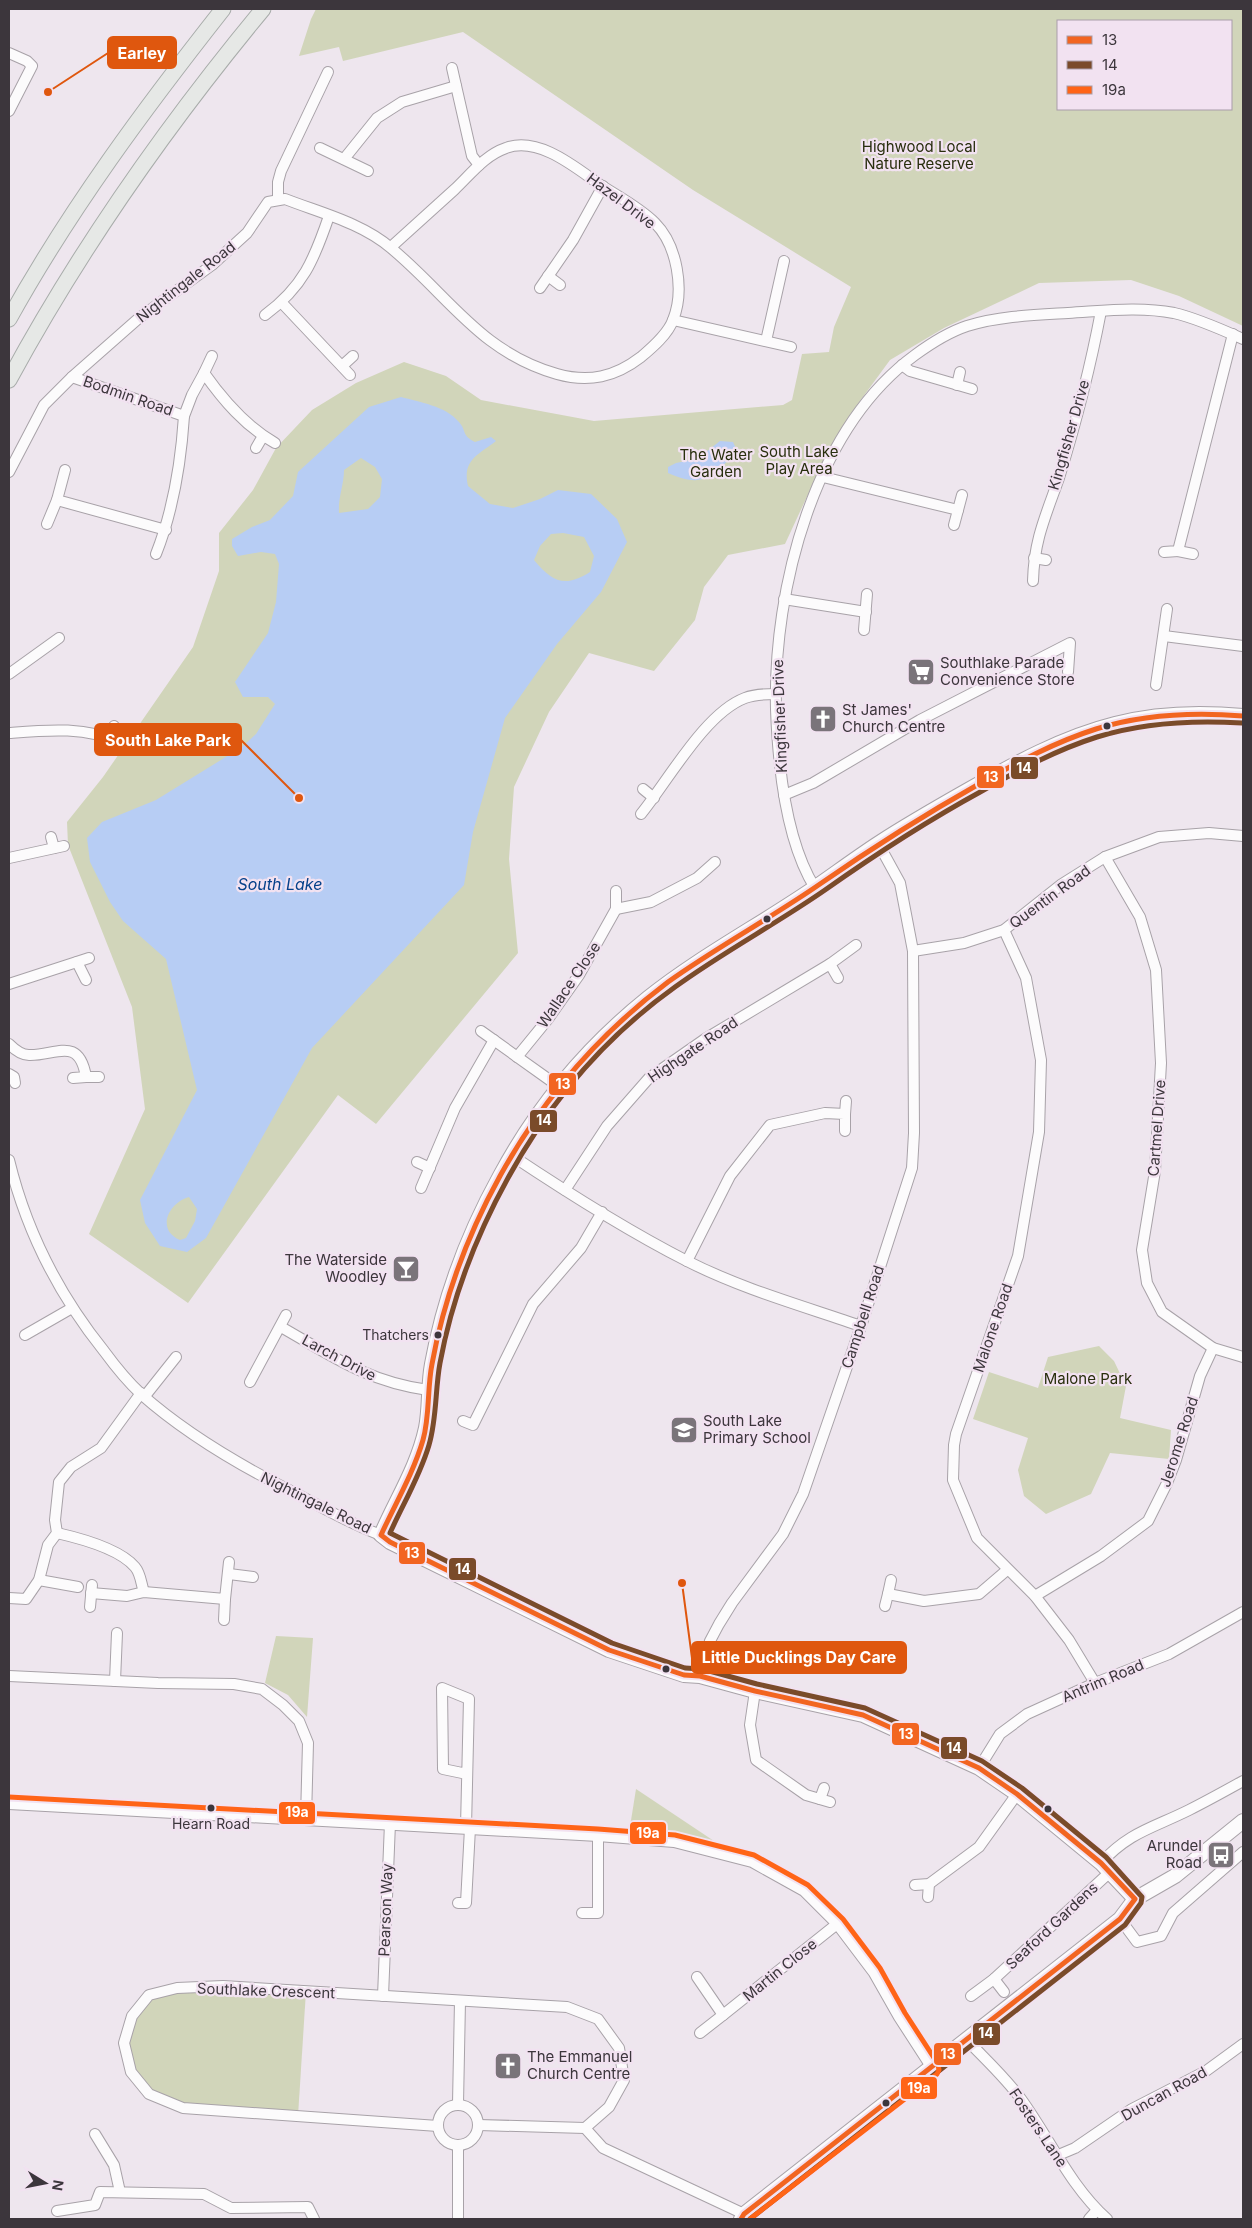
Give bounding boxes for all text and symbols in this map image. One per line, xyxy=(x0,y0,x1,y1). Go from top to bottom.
legend xyxy=(1057,20,1232,110)
text: 13 xyxy=(1102,30,1117,49)
callout: Earley xyxy=(108,37,176,68)
text: Earley xyxy=(118,43,167,63)
text: 14 xyxy=(1102,55,1118,74)
text: 19a xyxy=(1102,80,1126,99)
park label: Highwood Local Nature Reserve xyxy=(862,137,976,173)
street label: Hazel Drive xyxy=(583,169,660,233)
street label: Nightingale Road xyxy=(132,237,239,326)
street label: Bodmin Road xyxy=(81,371,176,420)
street label: Kingfisher Drive xyxy=(1044,378,1093,492)
park label: South Lake Play Area xyxy=(759,442,839,478)
park label: The Water Garden xyxy=(679,445,753,481)
place label: Southlake Parade Convenience Store xyxy=(940,653,1075,689)
supermarket icon: Southlake Parade Convenience Store xyxy=(906,657,936,687)
street label: Kingfisher Drive xyxy=(768,659,791,773)
place label: St James' Church Centre xyxy=(842,700,945,736)
church icon: St James' Church Centre xyxy=(808,704,838,734)
unlabelled marker xyxy=(1102,721,1112,731)
callout: South Lake Park xyxy=(95,724,241,755)
text: South Lake Park xyxy=(105,730,232,750)
line badge: 14 xyxy=(1010,756,1039,780)
text: 14 xyxy=(1016,759,1032,776)
line badge: 13 xyxy=(976,765,1005,789)
text: 13 xyxy=(983,768,999,785)
street label: Quentin Road xyxy=(1005,861,1094,932)
water label: South Lake xyxy=(237,874,323,894)
unlabelled marker xyxy=(762,914,772,924)
street label: Wallace Close xyxy=(533,938,604,1031)
street label: Highgate Road xyxy=(644,1013,741,1087)
line badge: 13 xyxy=(548,1072,577,1096)
text: 13 xyxy=(555,1075,571,1092)
street label: Cartmel Drive xyxy=(1144,1079,1169,1177)
line badge: 14 xyxy=(529,1109,558,1133)
text: 14 xyxy=(536,1111,552,1128)
place label: The Waterside Woodley xyxy=(284,1250,388,1286)
bar icon: The Waterside Woodley xyxy=(391,1254,421,1284)
street label: Campbell Road xyxy=(837,1263,888,1371)
street label: Malone Road xyxy=(968,1281,1017,1375)
place label: Thatchers xyxy=(362,1326,429,1343)
street label: Larch Drive xyxy=(299,1330,380,1385)
marker: Thatchers xyxy=(433,1330,443,1340)
park label: Malone Park xyxy=(1044,1369,1133,1388)
street label: Jerome Road xyxy=(1155,1394,1202,1489)
place label: South Lake Primary School xyxy=(703,1411,811,1447)
school or university icon: South Lake Primary School xyxy=(669,1415,699,1445)
street label: Nightingale Road xyxy=(258,1468,375,1538)
line badge: 13 xyxy=(398,1541,426,1565)
text: 13 xyxy=(404,1544,420,1561)
line badge: 14 xyxy=(448,1557,477,1581)
text: 14 xyxy=(455,1560,471,1577)
callout: Little Ducklings Day Care xyxy=(692,1642,906,1673)
text: Little Ducklings Day Care xyxy=(702,1647,896,1667)
street label: Antrim Road xyxy=(1059,1655,1147,1706)
unlabelled marker xyxy=(661,1664,671,1674)
line badge: 13 xyxy=(891,1722,920,1746)
text: 13 xyxy=(898,1725,914,1742)
line badge: 14 xyxy=(940,1736,968,1760)
text: 14 xyxy=(946,1739,962,1756)
line badge: 19a xyxy=(278,1801,316,1825)
marker: Hearn Road xyxy=(206,1803,216,1813)
text: 19a xyxy=(285,1803,309,1820)
unlabelled marker xyxy=(1043,1804,1053,1814)
place label: Hearn Road xyxy=(172,1815,250,1832)
line badge: 19a xyxy=(629,1821,667,1845)
text: 19a xyxy=(636,1824,660,1841)
place label: Arundel Road xyxy=(1147,1836,1202,1872)
bus stop icon: Arundel Road xyxy=(1206,1840,1236,1870)
street label: Pearson Way xyxy=(374,1863,397,1957)
street label: Seaford Gardens xyxy=(1001,1878,1102,1973)
street label: Martin Close xyxy=(739,1934,821,2005)
street label: Southlake Crescent xyxy=(197,1979,336,2002)
line badge: 14 xyxy=(972,2022,1001,2046)
text: 14 xyxy=(978,2024,994,2041)
line badge: 13 xyxy=(933,2042,962,2066)
text: 13 xyxy=(940,2045,956,2062)
place label: The Emmanuel Church Centre xyxy=(527,2047,632,2083)
church icon: The Emmanuel Church Centre xyxy=(493,2051,523,2081)
street label: Duncan Road xyxy=(1118,2062,1210,2125)
line badge: 19a xyxy=(900,2076,938,2100)
text: 19a xyxy=(907,2079,931,2096)
street label: Fosters Lane xyxy=(1005,2085,1072,2171)
unlabelled marker xyxy=(881,2098,891,2108)
north arrow xyxy=(20,2158,70,2208)
text: N xyxy=(49,2179,68,2192)

